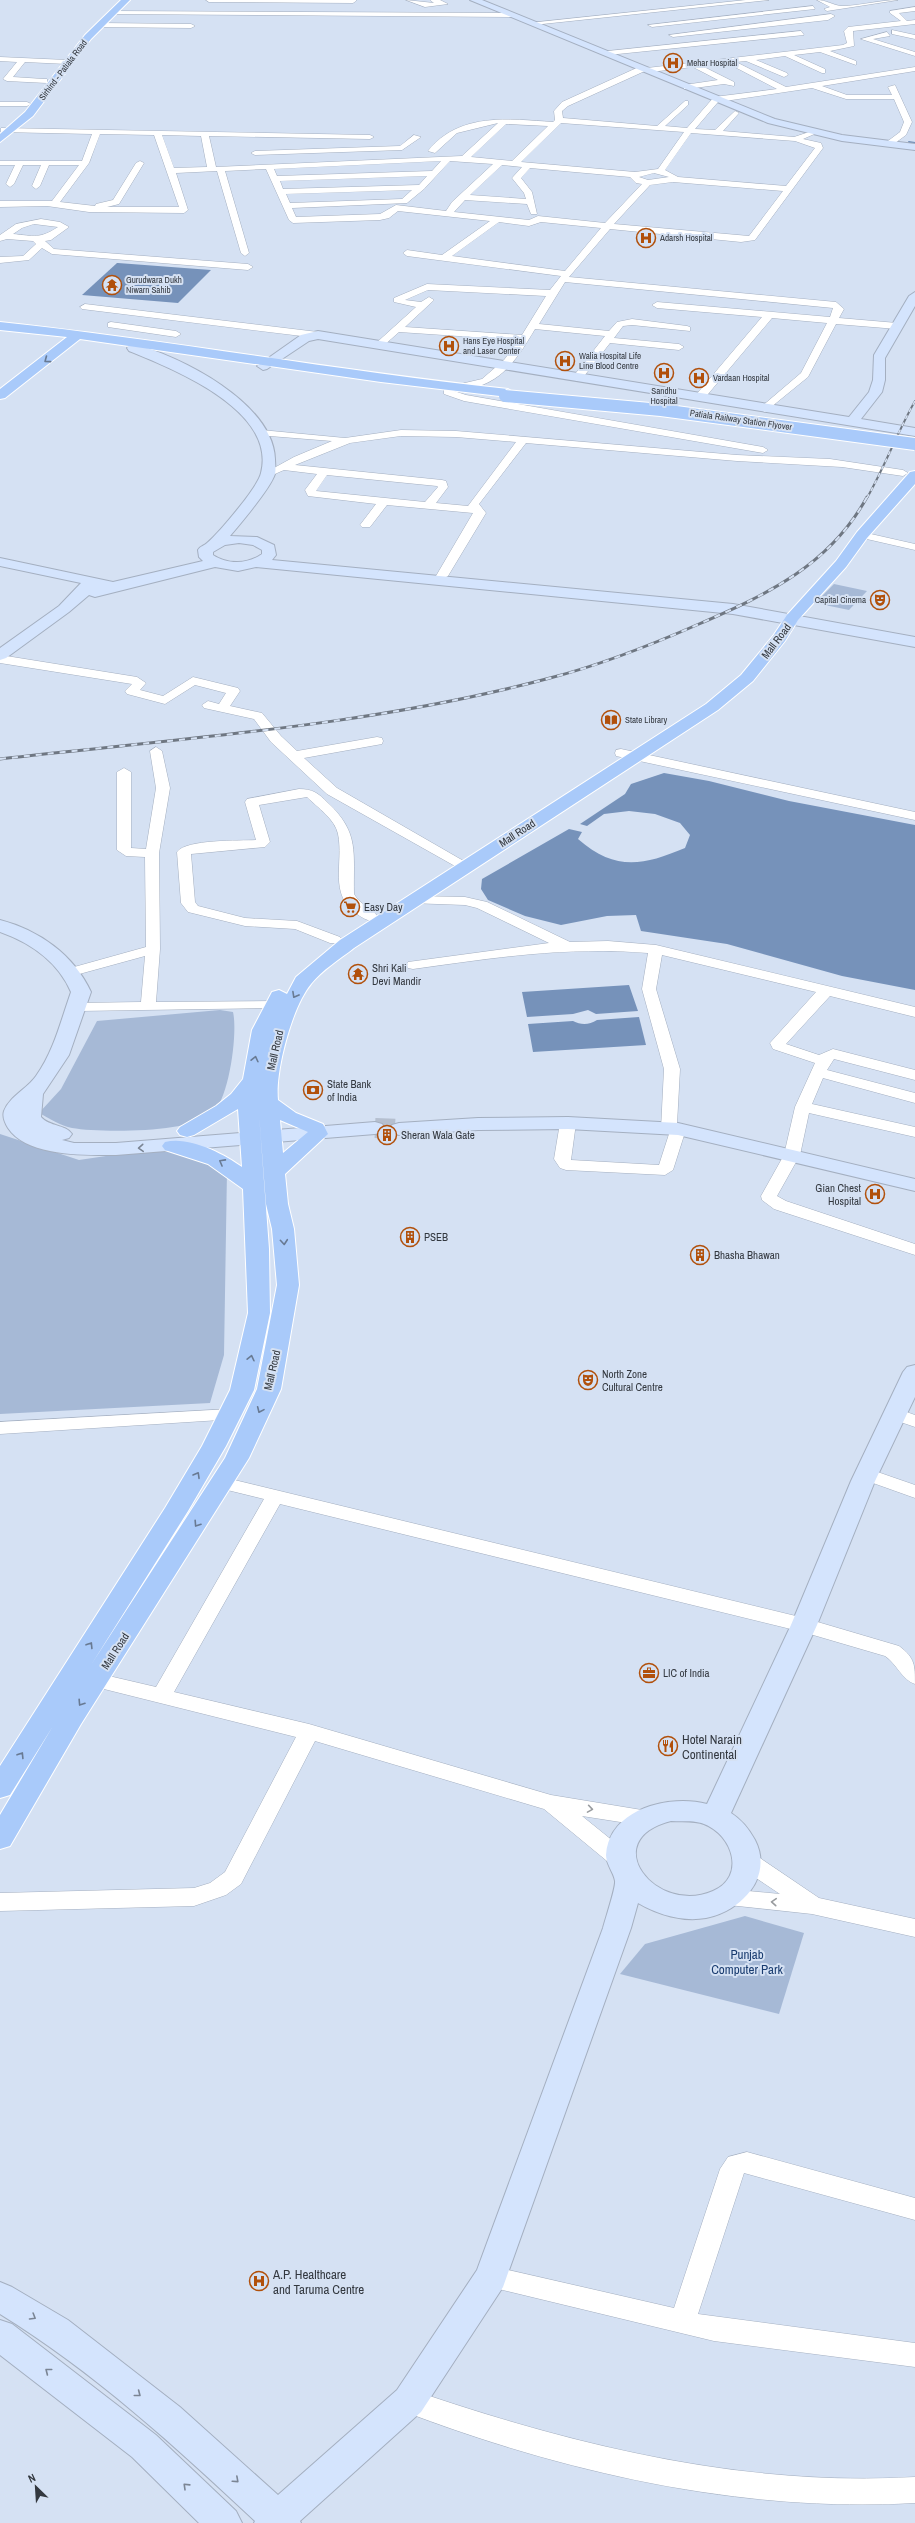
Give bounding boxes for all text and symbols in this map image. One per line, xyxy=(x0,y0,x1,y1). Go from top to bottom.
street label: Sirhind - Patiala Road xyxy=(36,37,90,103)
hospital icon: Mehar Hospital xyxy=(662,52,684,74)
place label: Mehar Hospital xyxy=(687,57,737,69)
hospital icon: Adarsh Hospital xyxy=(635,227,657,249)
place label: Adarsh Hospital xyxy=(659,232,713,244)
temple icon: Gurudwara Dukh Niwarn Sahib xyxy=(101,274,123,296)
place label: Gurudwara Dukh Niwarn Sahib xyxy=(126,274,182,296)
hospital icon: Hans Eye Hospital and Laser Center xyxy=(438,335,460,357)
place label: Hans Eye Hospital and Laser Center xyxy=(463,335,524,357)
hospital icon: Walia Hospital Life Line Blood Centre xyxy=(554,350,576,372)
place label: Walia Hospital Life Line Blood Centre xyxy=(579,350,641,372)
one-way arrow xyxy=(45,355,52,362)
hospital icon: Sandhu Hospital xyxy=(653,362,675,384)
hospital icon: Vardaan Hospital xyxy=(688,367,710,389)
place label: Vardaan Hospital xyxy=(713,372,770,384)
place label: Sandhu Hospital xyxy=(650,385,678,407)
street label: Patiala Railway Station Flyover xyxy=(689,407,793,433)
theatre icon: Capital Cinema xyxy=(869,589,891,611)
place label: Capital Cinema xyxy=(815,594,866,606)
street label: Mall Road xyxy=(758,621,794,661)
library icon: State Library xyxy=(600,709,622,731)
place label: State Library xyxy=(625,714,668,726)
street label: Mall Road xyxy=(496,816,538,850)
supermarket icon: Easy Day xyxy=(339,896,361,918)
place label: Easy Day xyxy=(364,900,403,914)
place label: Shri Kali Devi Mandir xyxy=(372,961,421,988)
temple icon: Shri Kali Devi Mandir xyxy=(347,963,369,985)
one-way arrow xyxy=(292,991,299,998)
street label: Mall Road xyxy=(264,1029,286,1071)
one-way arrow xyxy=(251,1056,259,1062)
place label: State Bank of India xyxy=(327,1077,372,1104)
bank icon: State Bank of India xyxy=(302,1079,324,1101)
building icon: Sheran Wala Gate xyxy=(376,1124,398,1146)
place label: Sheran Wala Gate xyxy=(401,1128,475,1142)
one-way arrow xyxy=(138,1143,144,1152)
one-way arrow xyxy=(219,1159,226,1166)
place label: Gian Chest Hospital xyxy=(815,1181,861,1208)
hospital icon: Gian Chest Hospital xyxy=(864,1183,886,1205)
building icon: PSEB xyxy=(399,1226,421,1248)
place label: PSEB xyxy=(424,1230,448,1244)
one-way arrow xyxy=(279,1239,288,1245)
building icon: Bhasha Bhawan xyxy=(689,1244,711,1266)
place label: Bhasha Bhawan xyxy=(714,1248,780,1262)
street label: Mall Road xyxy=(261,1349,283,1391)
one-way arrow xyxy=(246,1355,254,1361)
place label: North Zone Cultural Centre xyxy=(602,1367,663,1394)
theatre icon: North Zone Cultural Centre xyxy=(577,1369,599,1391)
one-way arrow xyxy=(257,1406,265,1414)
one-way arrow xyxy=(192,1472,199,1479)
one-way arrow xyxy=(194,1520,202,1527)
street label: Mall Road xyxy=(98,1630,132,1672)
one-way arrow xyxy=(85,1642,92,1649)
office icon: LIC of India xyxy=(638,1662,660,1684)
place label: LIC of India xyxy=(663,1666,710,1680)
one-way arrow xyxy=(78,1699,85,1706)
place label: Hotel Narain Continental xyxy=(682,1731,742,1763)
restaurant icon: Hotel Narain Continental xyxy=(657,1735,679,1757)
one-way arrow xyxy=(16,1752,24,1759)
one-way arrow xyxy=(586,1804,593,1813)
one-way arrow xyxy=(771,1897,777,1906)
park label: Punjab Computer Park xyxy=(711,1946,784,1978)
place label: A.P. Healthcare and Taruma Centre xyxy=(272,2266,364,2298)
hospital icon: A.P. Healthcare and Taruma Centre xyxy=(248,2270,270,2292)
one-way arrow xyxy=(29,2313,36,2320)
one-way arrow xyxy=(46,2369,53,2376)
one-way arrow xyxy=(133,2390,140,2397)
north arrow xyxy=(16,2467,56,2507)
text: N xyxy=(26,2470,38,2486)
one-way arrow xyxy=(231,2475,239,2482)
one-way arrow xyxy=(183,2483,191,2491)

